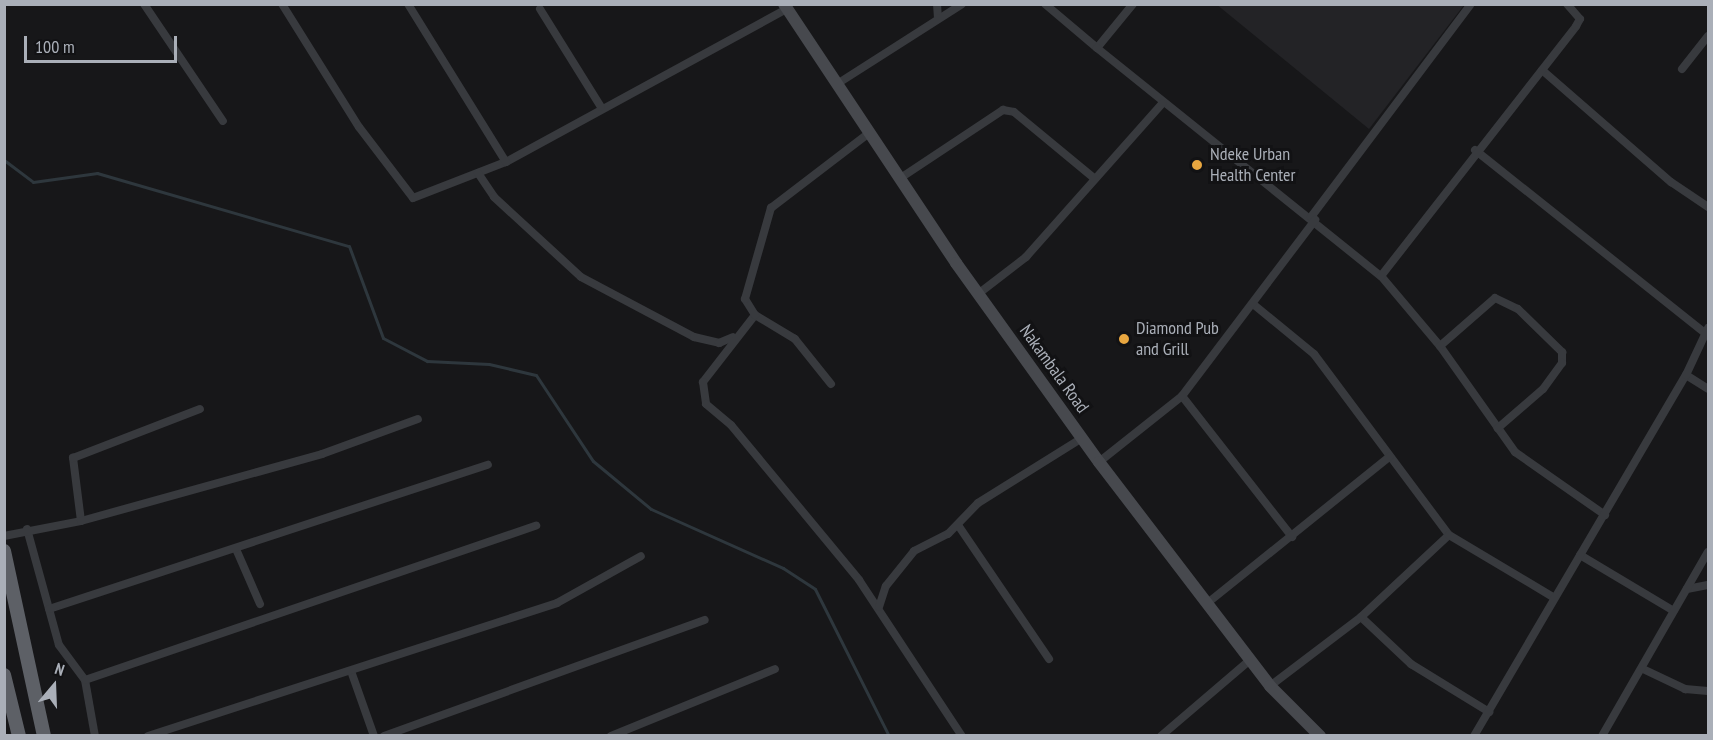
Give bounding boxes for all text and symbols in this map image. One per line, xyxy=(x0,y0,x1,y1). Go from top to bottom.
scale bar xyxy=(27,24,180,62)
text: 100 m xyxy=(35,35,75,58)
place label: Ndeke Urban Health Center xyxy=(1210,144,1295,186)
marker: Ndeke Urban Health Center xyxy=(1188,156,1206,174)
place label: Diamond Pub and Grill xyxy=(1136,318,1219,360)
street label: Nakambala Road xyxy=(1015,321,1093,417)
marker: Diamond Pub and Grill xyxy=(1117,332,1131,346)
north arrow xyxy=(24,656,84,716)
text: N xyxy=(53,658,67,680)

